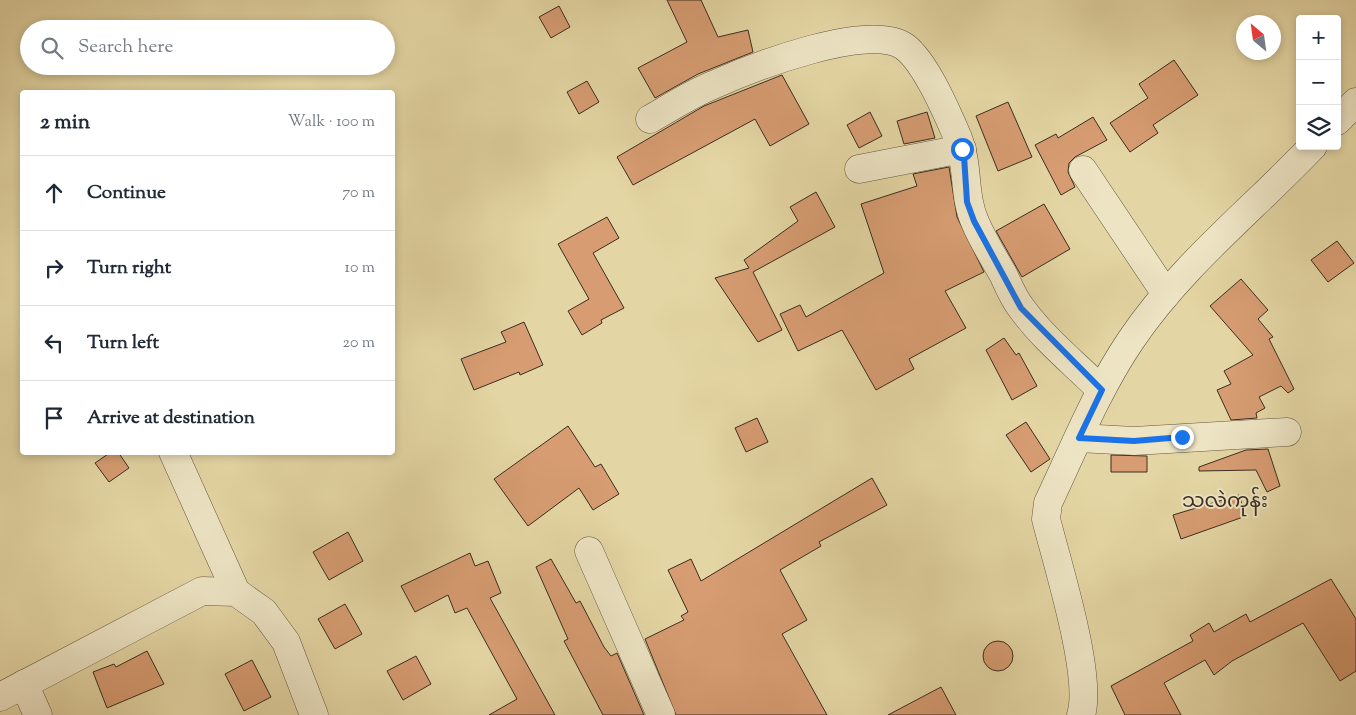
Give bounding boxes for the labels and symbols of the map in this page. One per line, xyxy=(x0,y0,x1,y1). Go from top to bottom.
north arrow xyxy=(1236,15,1281,60)
route start xyxy=(951,138,974,161)
route end xyxy=(1171,426,1194,449)
district label: သလဲကုန်း xyxy=(1182,486,1268,517)

